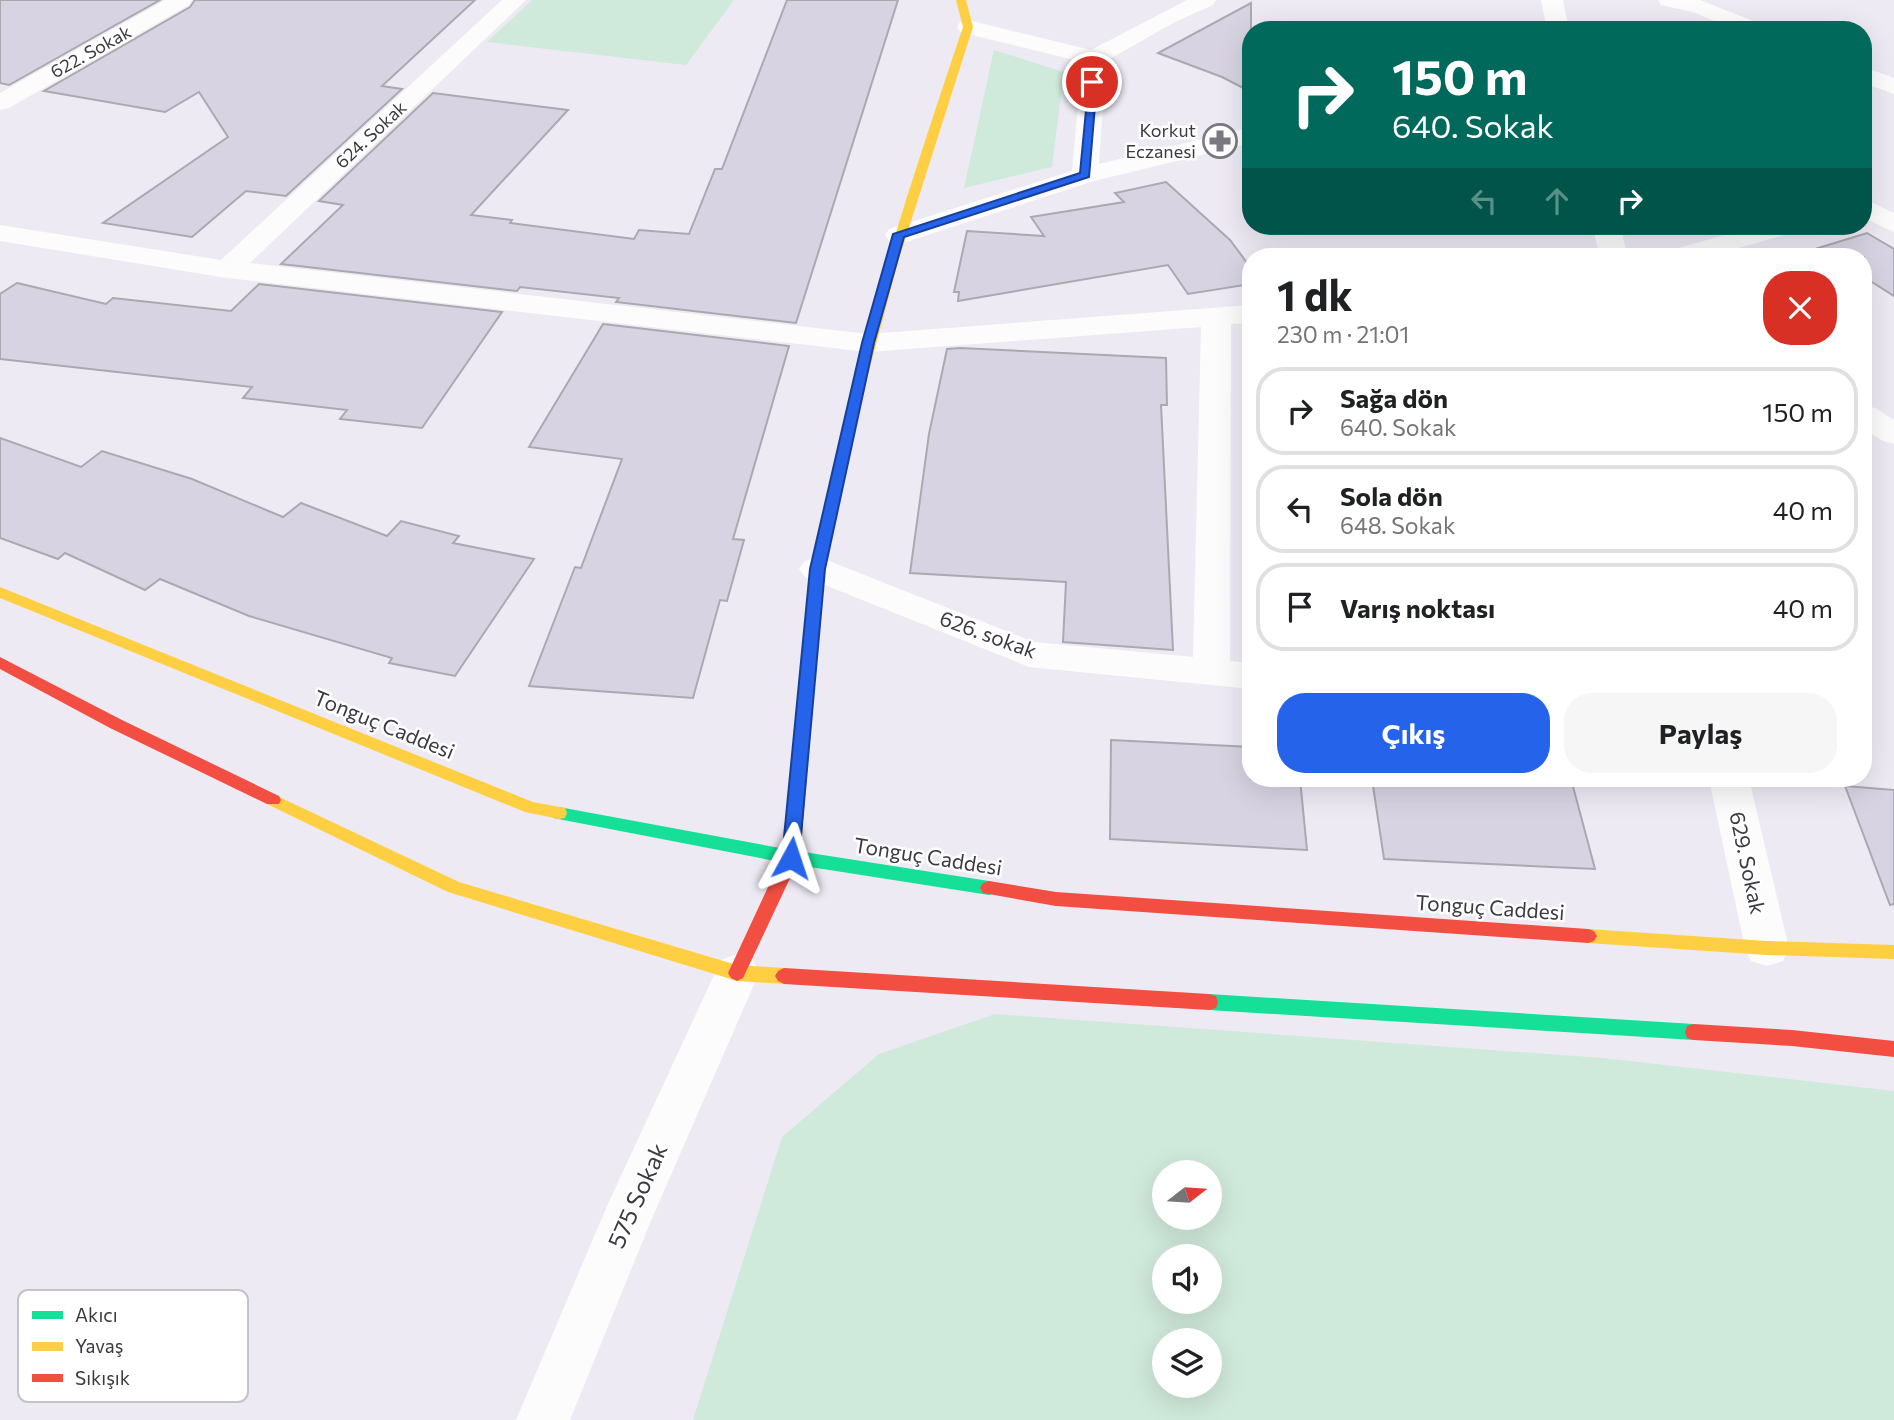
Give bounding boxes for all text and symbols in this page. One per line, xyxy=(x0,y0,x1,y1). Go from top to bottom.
street label: 622. Sokak xyxy=(46,20,135,82)
text: 150 m xyxy=(1392,45,1527,105)
icon: right xyxy=(1277,49,1368,140)
pin xyxy=(1062,52,1122,112)
icon: arrive xyxy=(1073,63,1111,101)
street label: 624. Sokak xyxy=(330,96,411,173)
text: 640. Sokak xyxy=(1392,105,1554,145)
place label: Korkut Eczanesi xyxy=(1125,119,1196,162)
pharmacy icon: Korkut Eczanesi xyxy=(1201,122,1239,160)
icon: left xyxy=(1465,182,1503,220)
icon: ahead xyxy=(1538,182,1576,220)
icon: right xyxy=(1611,182,1649,220)
text: 1 dk xyxy=(1277,268,1353,320)
button: close xyxy=(1763,271,1837,345)
text: 230 m · 21:01 xyxy=(1277,320,1409,348)
text: Sağa dön xyxy=(1340,382,1448,413)
icon: right xyxy=(1281,392,1319,430)
text: 150 m xyxy=(1762,396,1833,427)
text: 640. Sokak xyxy=(1340,413,1456,441)
text: Sola dön xyxy=(1340,480,1443,511)
icon: left xyxy=(1281,490,1319,528)
text: 40 m xyxy=(1773,494,1833,525)
text: 648. Sokak xyxy=(1340,511,1455,539)
icon: arrive xyxy=(1281,588,1319,626)
text: Varış noktası xyxy=(1340,592,1495,623)
text: 40 m xyxy=(1773,592,1833,623)
street label: 626. sokak xyxy=(937,604,1040,663)
street label: Tonguç Caddesi xyxy=(311,684,459,763)
button: Çıkış xyxy=(1277,693,1550,773)
button: Paylaş xyxy=(1564,693,1837,773)
street label: 629. Sokak xyxy=(1725,809,1772,916)
position arrow xyxy=(754,821,828,895)
street label: Tonguç Caddesi xyxy=(852,831,1004,880)
street label: Tonguç Caddesi xyxy=(1415,889,1566,924)
street label: 575 Sokak xyxy=(601,1138,673,1252)
north arrow xyxy=(1152,1160,1222,1230)
map controls xyxy=(1152,1160,1222,1398)
button: sound xyxy=(1152,1244,1222,1314)
legend xyxy=(18,1290,248,1402)
text: Akıcı xyxy=(75,1303,118,1326)
button: layers xyxy=(1152,1328,1222,1398)
text: Yavaş xyxy=(75,1334,123,1357)
text: Sıkışık xyxy=(75,1366,130,1389)

